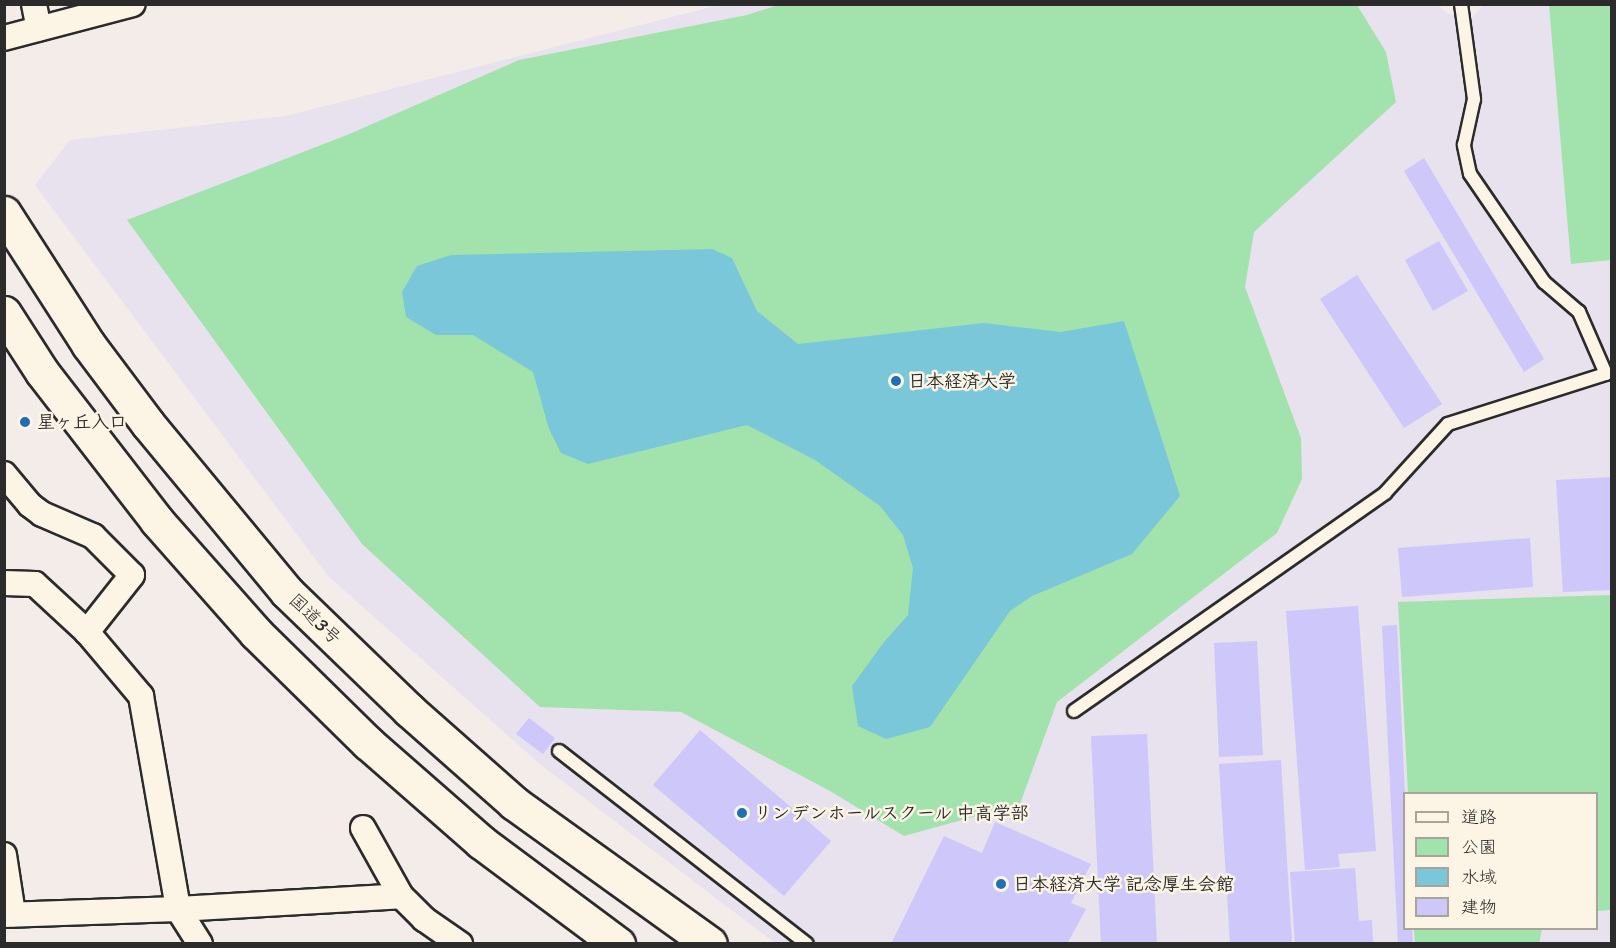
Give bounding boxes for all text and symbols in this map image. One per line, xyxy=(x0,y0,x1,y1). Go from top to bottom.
place label: 日本経済大学 xyxy=(908,370,1016,392)
marker: 日本経済大学 xyxy=(889,374,903,388)
place label: 星ヶ丘入口 xyxy=(37,411,127,433)
marker: 星ヶ丘入口 xyxy=(18,415,32,429)
street label: 国道3号 xyxy=(285,589,345,649)
legend xyxy=(1403,792,1598,930)
text: 道路 xyxy=(1461,801,1497,833)
place label: リンデンホールスクール 中高学部 xyxy=(754,802,1029,824)
marker: リンデンホールスクール 中高学部 xyxy=(735,806,749,820)
text: 公園 xyxy=(1461,831,1497,863)
text: 水域 xyxy=(1461,861,1497,893)
place label: 日本経済大学 記念厚生会館 xyxy=(1013,873,1234,895)
marker: 日本経済大学 記念厚生会館 xyxy=(994,877,1008,891)
text: 建物 xyxy=(1461,891,1497,923)

